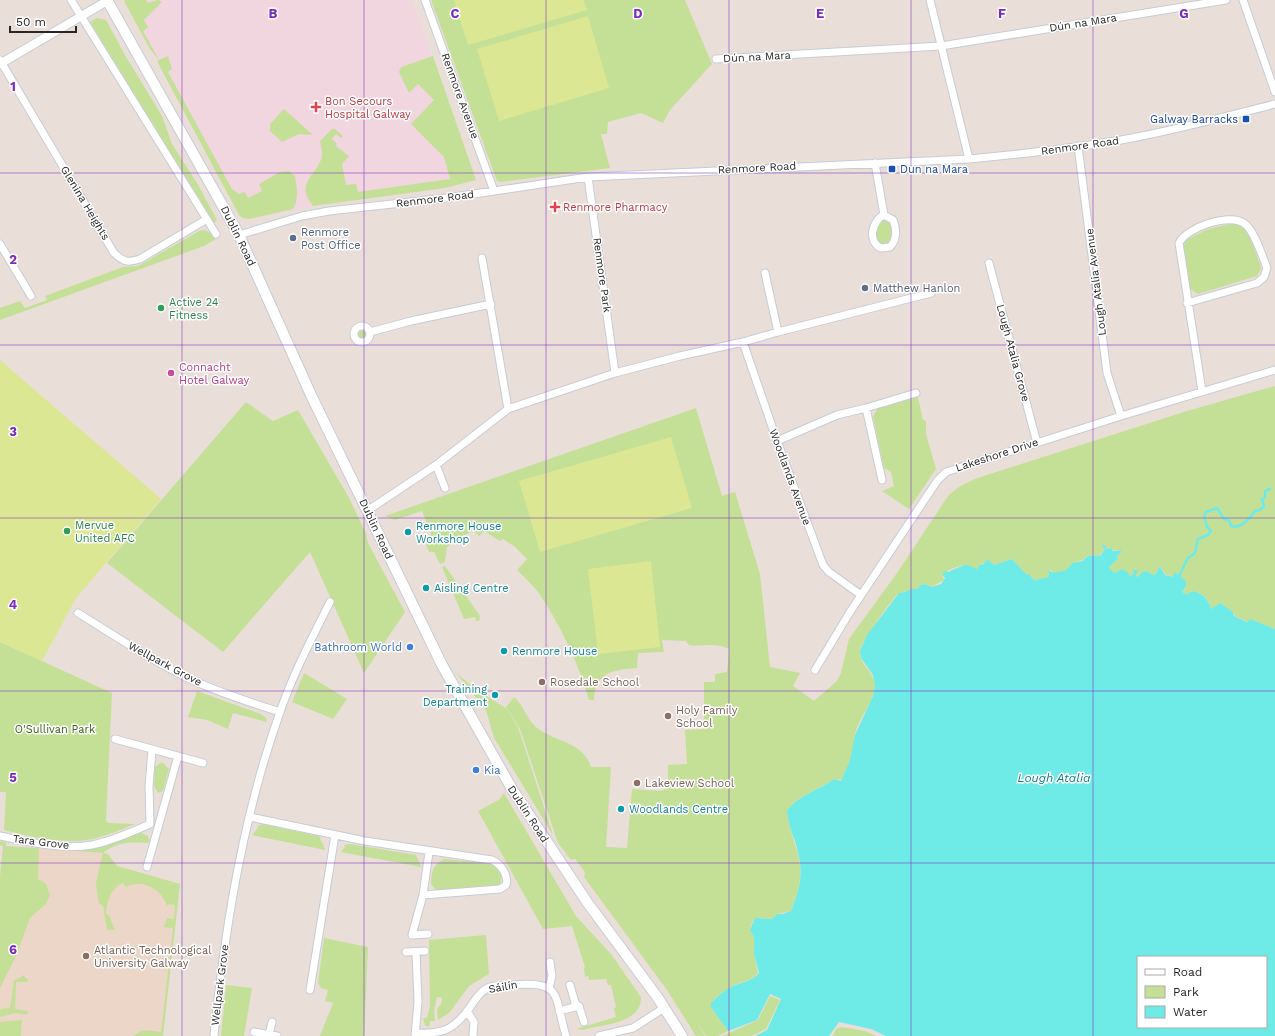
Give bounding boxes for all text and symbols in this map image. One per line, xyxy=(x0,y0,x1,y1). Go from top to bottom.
text: B xyxy=(269,6,278,21)
text: C xyxy=(451,6,460,21)
text: D xyxy=(633,6,643,21)
text: E xyxy=(816,6,824,21)
text: F xyxy=(998,6,1006,21)
text: G xyxy=(1179,6,1189,21)
scale bar xyxy=(10,8,76,34)
street label: Dún na Mara xyxy=(1048,11,1118,35)
text: 50 m xyxy=(16,15,46,29)
street label: Dún na Mara xyxy=(723,49,791,65)
street label: Renmore Avenue xyxy=(438,51,482,141)
text: 1 xyxy=(10,79,16,94)
place label: Bon Secours Hospital Galway xyxy=(325,95,411,121)
marker: Bon Secours Hospital Galway xyxy=(310,101,322,113)
place label: Galway Barracks xyxy=(1150,113,1238,126)
marker: Galway Barracks xyxy=(1241,114,1251,124)
street label: Renmore Road xyxy=(1040,134,1120,158)
street label: Renmore Road xyxy=(717,159,797,177)
place label: Dun na Mara xyxy=(900,163,968,176)
street label: Glenina Heights xyxy=(58,164,112,243)
marker: Dun na Mara xyxy=(887,164,897,174)
street label: Renmore Road xyxy=(395,188,475,210)
place label: Renmore Pharmacy xyxy=(563,201,668,214)
marker: Renmore Pharmacy xyxy=(550,202,560,212)
street label: Dublin Road xyxy=(218,204,258,268)
place label: Renmore Post Office xyxy=(301,226,361,252)
street label: Lough Atalia Avenue xyxy=(1083,228,1109,336)
marker: Renmore Post Office xyxy=(288,233,298,243)
street label: Renmore Park xyxy=(590,237,614,313)
text: 2 xyxy=(9,252,17,267)
place label: Matthew Hanlon xyxy=(873,282,960,295)
marker: Matthew Hanlon xyxy=(860,283,870,293)
place label: Active 24 Fitness xyxy=(169,296,219,322)
marker: Active 24 Fitness xyxy=(156,303,166,313)
street label: Lough Atalia Grove xyxy=(994,303,1032,403)
place label: Connacht Hotel Galway xyxy=(179,361,250,387)
marker: Connacht Hotel Galway xyxy=(166,368,176,378)
text: 3 xyxy=(9,424,17,439)
street label: Woodlands Avenue xyxy=(767,427,813,527)
street label: Lakeshore Drive xyxy=(954,436,1040,474)
street label: Dublin Road xyxy=(356,497,396,561)
place label: Mervue United AFC xyxy=(75,519,135,545)
place label: Renmore House Workshop xyxy=(416,520,501,546)
marker: Mervue United AFC xyxy=(62,526,72,536)
marker: Renmore House Workshop xyxy=(403,527,413,537)
place label: Aisling Centre xyxy=(434,582,509,595)
marker: Aisling Centre xyxy=(421,583,431,593)
text: 4 xyxy=(9,597,18,612)
street label: Wellpark Grove xyxy=(126,639,204,689)
place label: Bathroom World xyxy=(314,641,402,654)
marker: Bathroom World xyxy=(405,642,415,652)
place label: Renmore House xyxy=(512,645,597,658)
marker: Renmore House xyxy=(499,646,509,656)
place label: Rosedale School xyxy=(550,676,640,689)
marker: Rosedale School xyxy=(537,677,547,687)
place label: Training Department xyxy=(423,683,487,709)
marker: Training Department xyxy=(490,690,500,700)
place label: Holy Family School xyxy=(676,704,738,730)
marker: Holy Family School xyxy=(663,711,673,721)
park label: O'Sullivan Park xyxy=(15,723,95,736)
place label: Kia xyxy=(484,764,500,777)
marker: Kia xyxy=(471,765,481,775)
text: 5 xyxy=(9,770,17,785)
water label: Lough Atalia xyxy=(1018,771,1091,785)
place label: Lakeview School xyxy=(645,777,735,790)
marker: Lakeview School xyxy=(632,778,642,788)
street label: Dublin Road xyxy=(505,783,551,845)
place label: Woodlands Centre xyxy=(629,803,728,816)
marker: Woodlands Centre xyxy=(616,804,626,814)
street label: Tara Grove xyxy=(12,832,70,852)
text: 6 xyxy=(9,942,17,957)
place label: Atlantic Technological University Galway xyxy=(94,944,212,970)
street label: Wellpark Grove xyxy=(209,944,231,1026)
marker: Atlantic Technological University Galway xyxy=(81,951,91,961)
legend xyxy=(1137,956,1267,1028)
text: Road xyxy=(1173,965,1202,979)
street label: Sáilín xyxy=(487,978,519,996)
text: Park xyxy=(1173,985,1199,999)
text: Water xyxy=(1173,1005,1208,1019)

